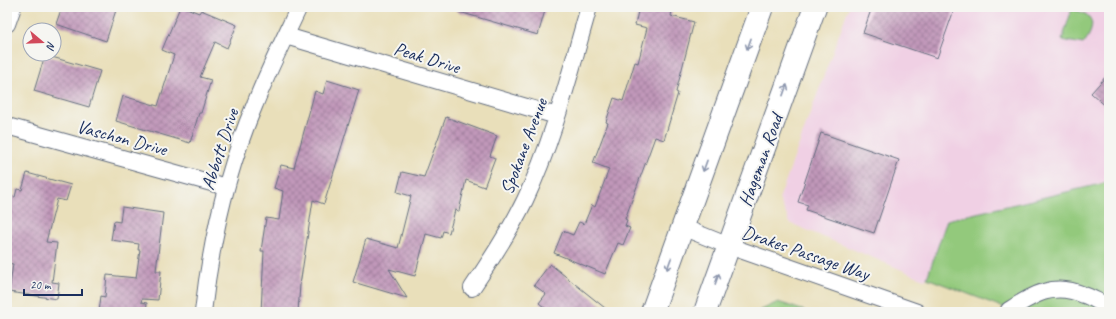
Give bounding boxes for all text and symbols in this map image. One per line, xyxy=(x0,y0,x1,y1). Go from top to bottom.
north arrow xyxy=(22,22,62,62)
street label: Peak Drive xyxy=(391,37,464,80)
one-way arrow xyxy=(744,37,752,49)
text: N xyxy=(43,40,59,53)
one-way arrow xyxy=(782,85,790,97)
street label: Spokane Avenue xyxy=(495,93,554,198)
street label: Abbott Drive xyxy=(196,104,245,193)
street label: Hageman Road xyxy=(733,108,790,210)
street label: Vaschon Drive xyxy=(74,114,171,162)
one-way arrow xyxy=(700,159,708,171)
street label: Drakes Passage Way xyxy=(739,220,874,286)
one-way arrow xyxy=(665,257,673,269)
scale bar xyxy=(24,271,82,297)
one-way arrow xyxy=(714,272,721,285)
text: 20 m xyxy=(30,277,52,293)

